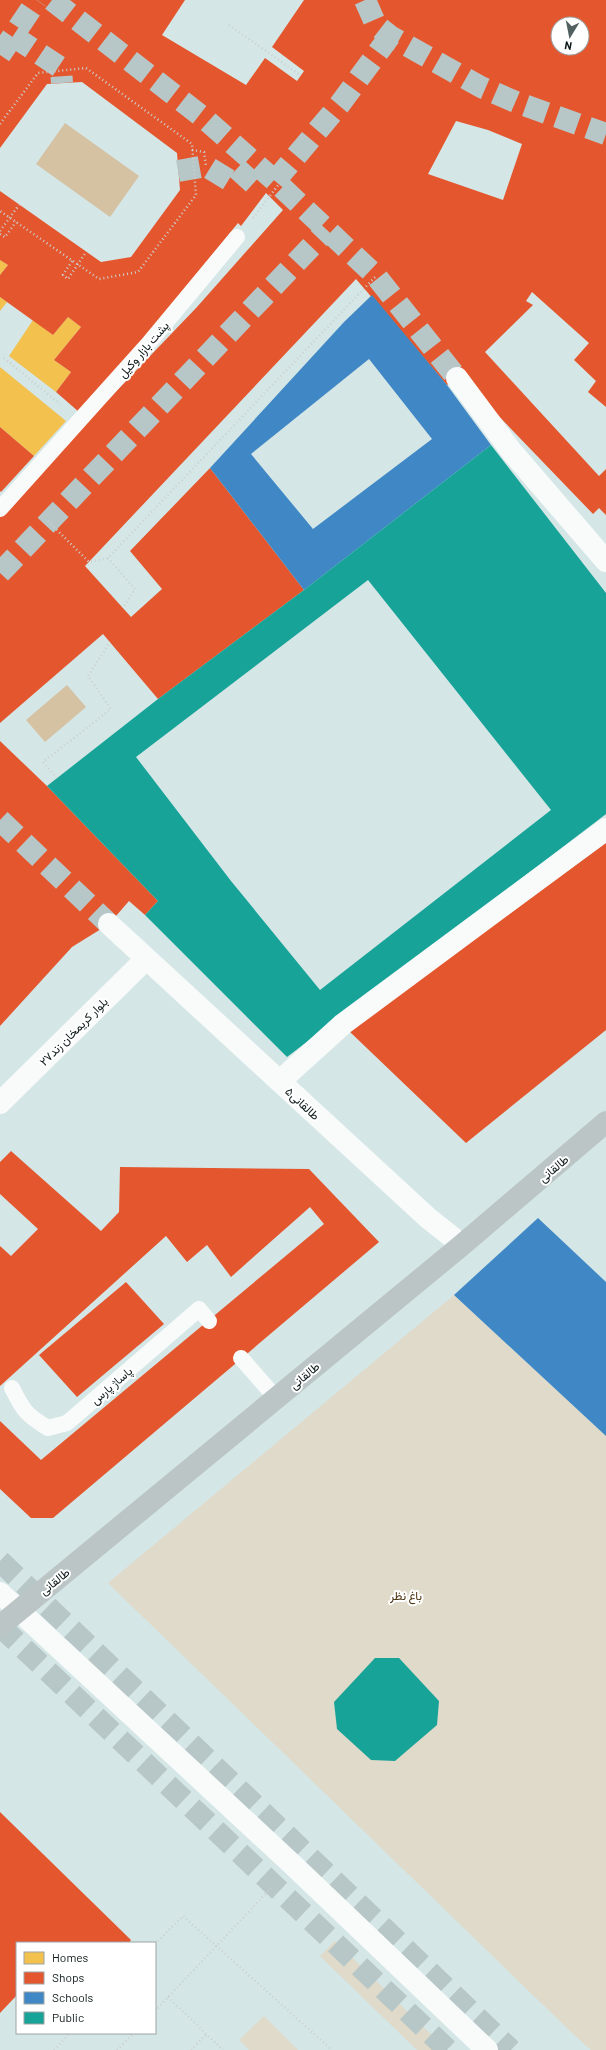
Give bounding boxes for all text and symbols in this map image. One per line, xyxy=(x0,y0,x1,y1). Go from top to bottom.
north arrow xyxy=(550,16,590,56)
text: N xyxy=(563,39,573,53)
street label: پشت بازار وکیل xyxy=(115,318,173,381)
street label: بلوار کریمخان زند۲۷ xyxy=(36,994,111,1069)
street label: طالقانی۵ xyxy=(282,1084,323,1124)
street label: طالقانی xyxy=(535,1151,572,1186)
street label: طالقانی xyxy=(286,1358,323,1393)
street label: پاساژ پارس xyxy=(87,1363,136,1408)
street label: طالقانی xyxy=(36,1565,73,1599)
park label: باغ نظر xyxy=(389,1588,422,1605)
legend xyxy=(16,1942,156,2034)
text: Homes xyxy=(52,1950,89,1964)
text: Shops xyxy=(52,1970,85,1984)
text: Schools xyxy=(52,1990,93,2004)
text: Public xyxy=(52,2010,84,2024)

